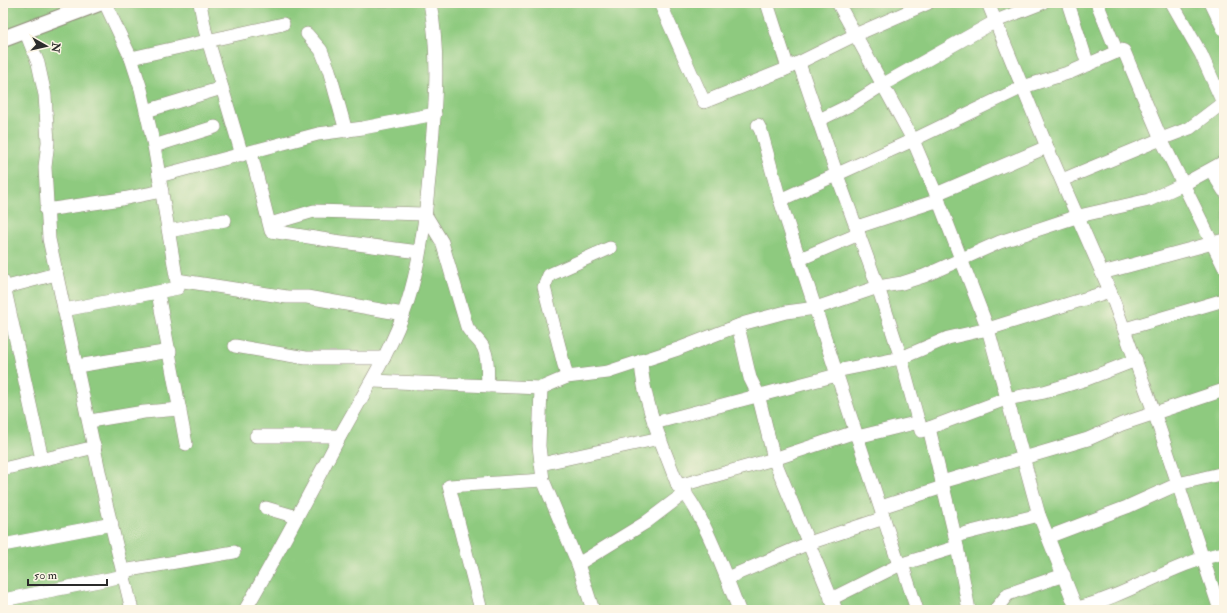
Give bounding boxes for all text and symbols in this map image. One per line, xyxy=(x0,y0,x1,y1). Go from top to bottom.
north arrow xyxy=(26,26,66,66)
text: N xyxy=(48,41,63,54)
scale bar xyxy=(28,561,107,587)
text: 50 m xyxy=(34,568,58,583)

